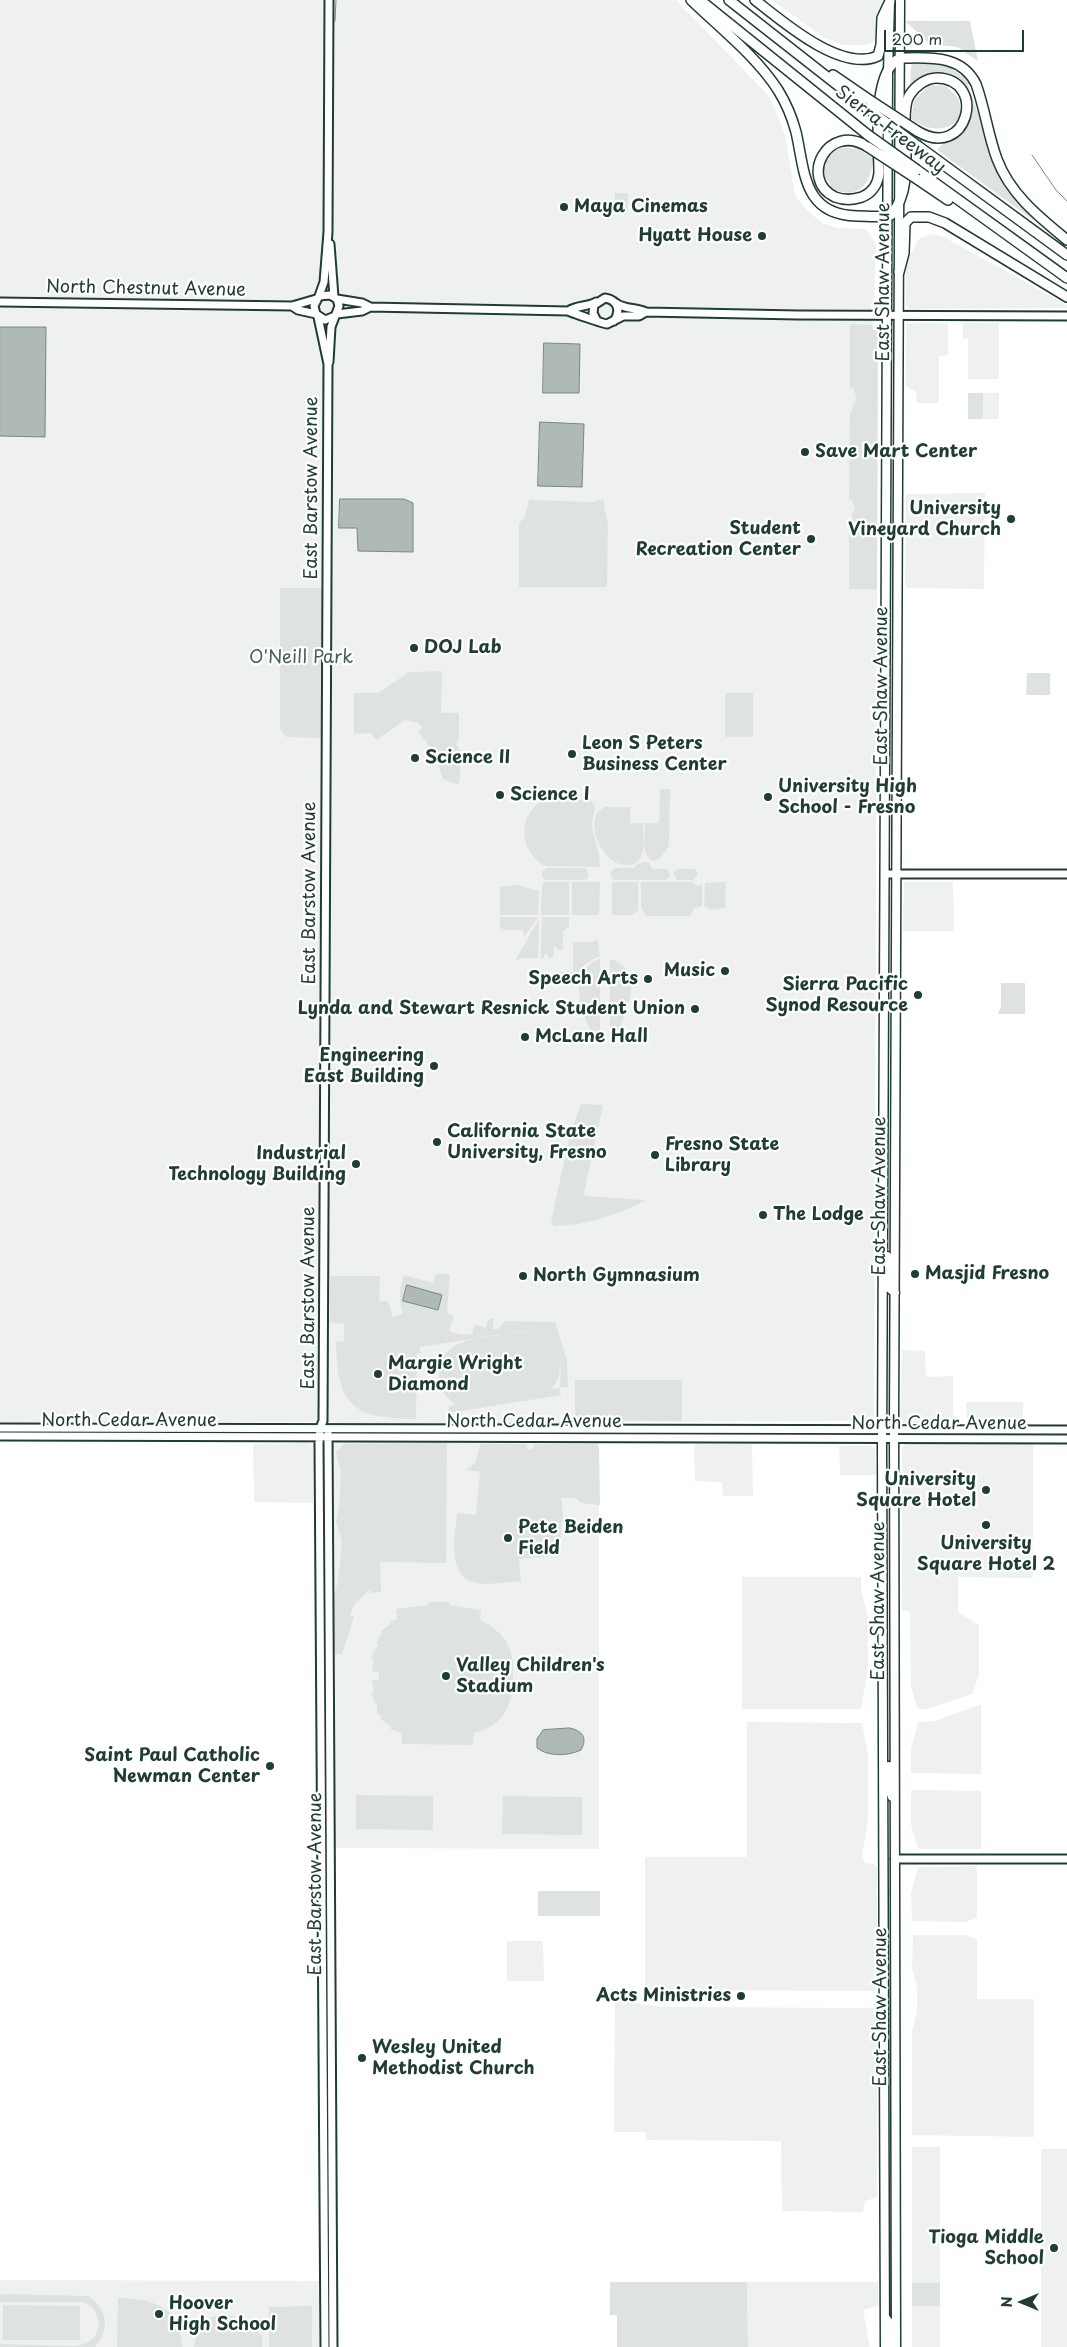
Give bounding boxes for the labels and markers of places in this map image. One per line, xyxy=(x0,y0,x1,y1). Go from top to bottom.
place label: Maya Cinemas xyxy=(574,196,708,218)
marker: Maya Cinemas xyxy=(558,201,570,213)
place label: Hyatt House xyxy=(639,225,752,247)
marker: Hyatt House xyxy=(756,230,768,242)
place label: Save Mart Center xyxy=(815,441,977,463)
marker: Save Mart Center xyxy=(799,446,811,458)
place label: University Vineyard Church xyxy=(848,498,1001,540)
marker: University Vineyard Church xyxy=(1005,513,1017,525)
place label: Student Recreation Center xyxy=(636,518,801,560)
marker: Student Recreation Center xyxy=(805,533,817,545)
place label: DOJ Lab xyxy=(424,637,501,659)
marker: DOJ Lab xyxy=(408,642,420,654)
place label: Leon S Peters Business Center xyxy=(582,733,727,776)
place label: Science II xyxy=(425,747,510,769)
marker: Leon S Peters Business Center xyxy=(566,748,578,760)
marker: Science II xyxy=(409,752,421,764)
place label: University High School - Fresno xyxy=(778,776,917,819)
place label: Science I xyxy=(510,784,589,806)
marker: Science I xyxy=(494,789,506,801)
marker: University High School - Fresno xyxy=(762,791,774,803)
place label: Music xyxy=(664,960,715,982)
marker: Music xyxy=(719,965,731,977)
place label: Speech Arts xyxy=(529,968,638,990)
marker: Speech Arts xyxy=(642,973,654,985)
place label: Sierra Pacific Synod Resource xyxy=(765,974,908,1016)
marker: Sierra Pacific Synod Resource xyxy=(912,989,924,1001)
place label: Lynda and Stewart Resnick Student Union xyxy=(298,998,685,1020)
marker: Lynda and Stewart Resnick Student Union xyxy=(689,1003,701,1015)
place label: McLane Hall xyxy=(535,1026,648,1048)
marker: McLane Hall xyxy=(519,1031,531,1043)
place label: Engineering East Building xyxy=(304,1045,424,1088)
marker: Engineering East Building xyxy=(428,1060,440,1072)
place label: California State University, Fresno xyxy=(447,1121,607,1164)
place label: Fresno State Library xyxy=(665,1134,779,1176)
marker: California State University, Fresno xyxy=(431,1136,443,1148)
place label: Industrial Technology Building xyxy=(168,1143,346,1186)
marker: Fresno State Library xyxy=(649,1149,661,1161)
marker: Industrial Technology Building xyxy=(350,1158,362,1170)
place label: The Lodge xyxy=(773,1204,864,1226)
marker: The Lodge xyxy=(757,1209,769,1221)
place label: Masjid Fresno xyxy=(925,1263,1049,1285)
place label: North Gymnasium xyxy=(533,1265,700,1287)
marker: Masjid Fresno xyxy=(909,1268,921,1280)
marker: North Gymnasium xyxy=(517,1270,529,1282)
place label: Margie Wright Diamond xyxy=(388,1353,523,1396)
marker: Margie Wright Diamond xyxy=(372,1368,384,1380)
place label: University Square Hotel xyxy=(856,1469,976,1512)
marker: University Square Hotel xyxy=(980,1484,992,1496)
place label: Pete Beiden Field xyxy=(518,1517,623,1560)
marker: University Square Hotel 2 xyxy=(980,1519,992,1531)
marker: Pete Beiden Field xyxy=(502,1532,514,1544)
place label: University Square Hotel 2 xyxy=(917,1533,1055,1576)
place label: Valley Children's Stadium xyxy=(456,1655,605,1698)
marker: Valley Children's Stadium xyxy=(440,1670,452,1682)
place label: Saint Paul Catholic Newman Center xyxy=(84,1745,260,1788)
marker: Saint Paul Catholic Newman Center xyxy=(264,1760,276,1772)
place label: Acts Ministries xyxy=(596,1985,731,2007)
marker: Acts Ministries xyxy=(735,1990,747,2002)
place label: Wesley United Methodist Church xyxy=(372,2037,535,2080)
marker: Wesley United Methodist Church xyxy=(356,2052,368,2064)
place label: Tioga Middle School xyxy=(928,2227,1044,2270)
marker: Tioga Middle School xyxy=(1048,2242,1060,2254)
place label: Hoover High School xyxy=(169,2293,276,2336)
marker: Hoover High School xyxy=(153,2308,165,2320)

